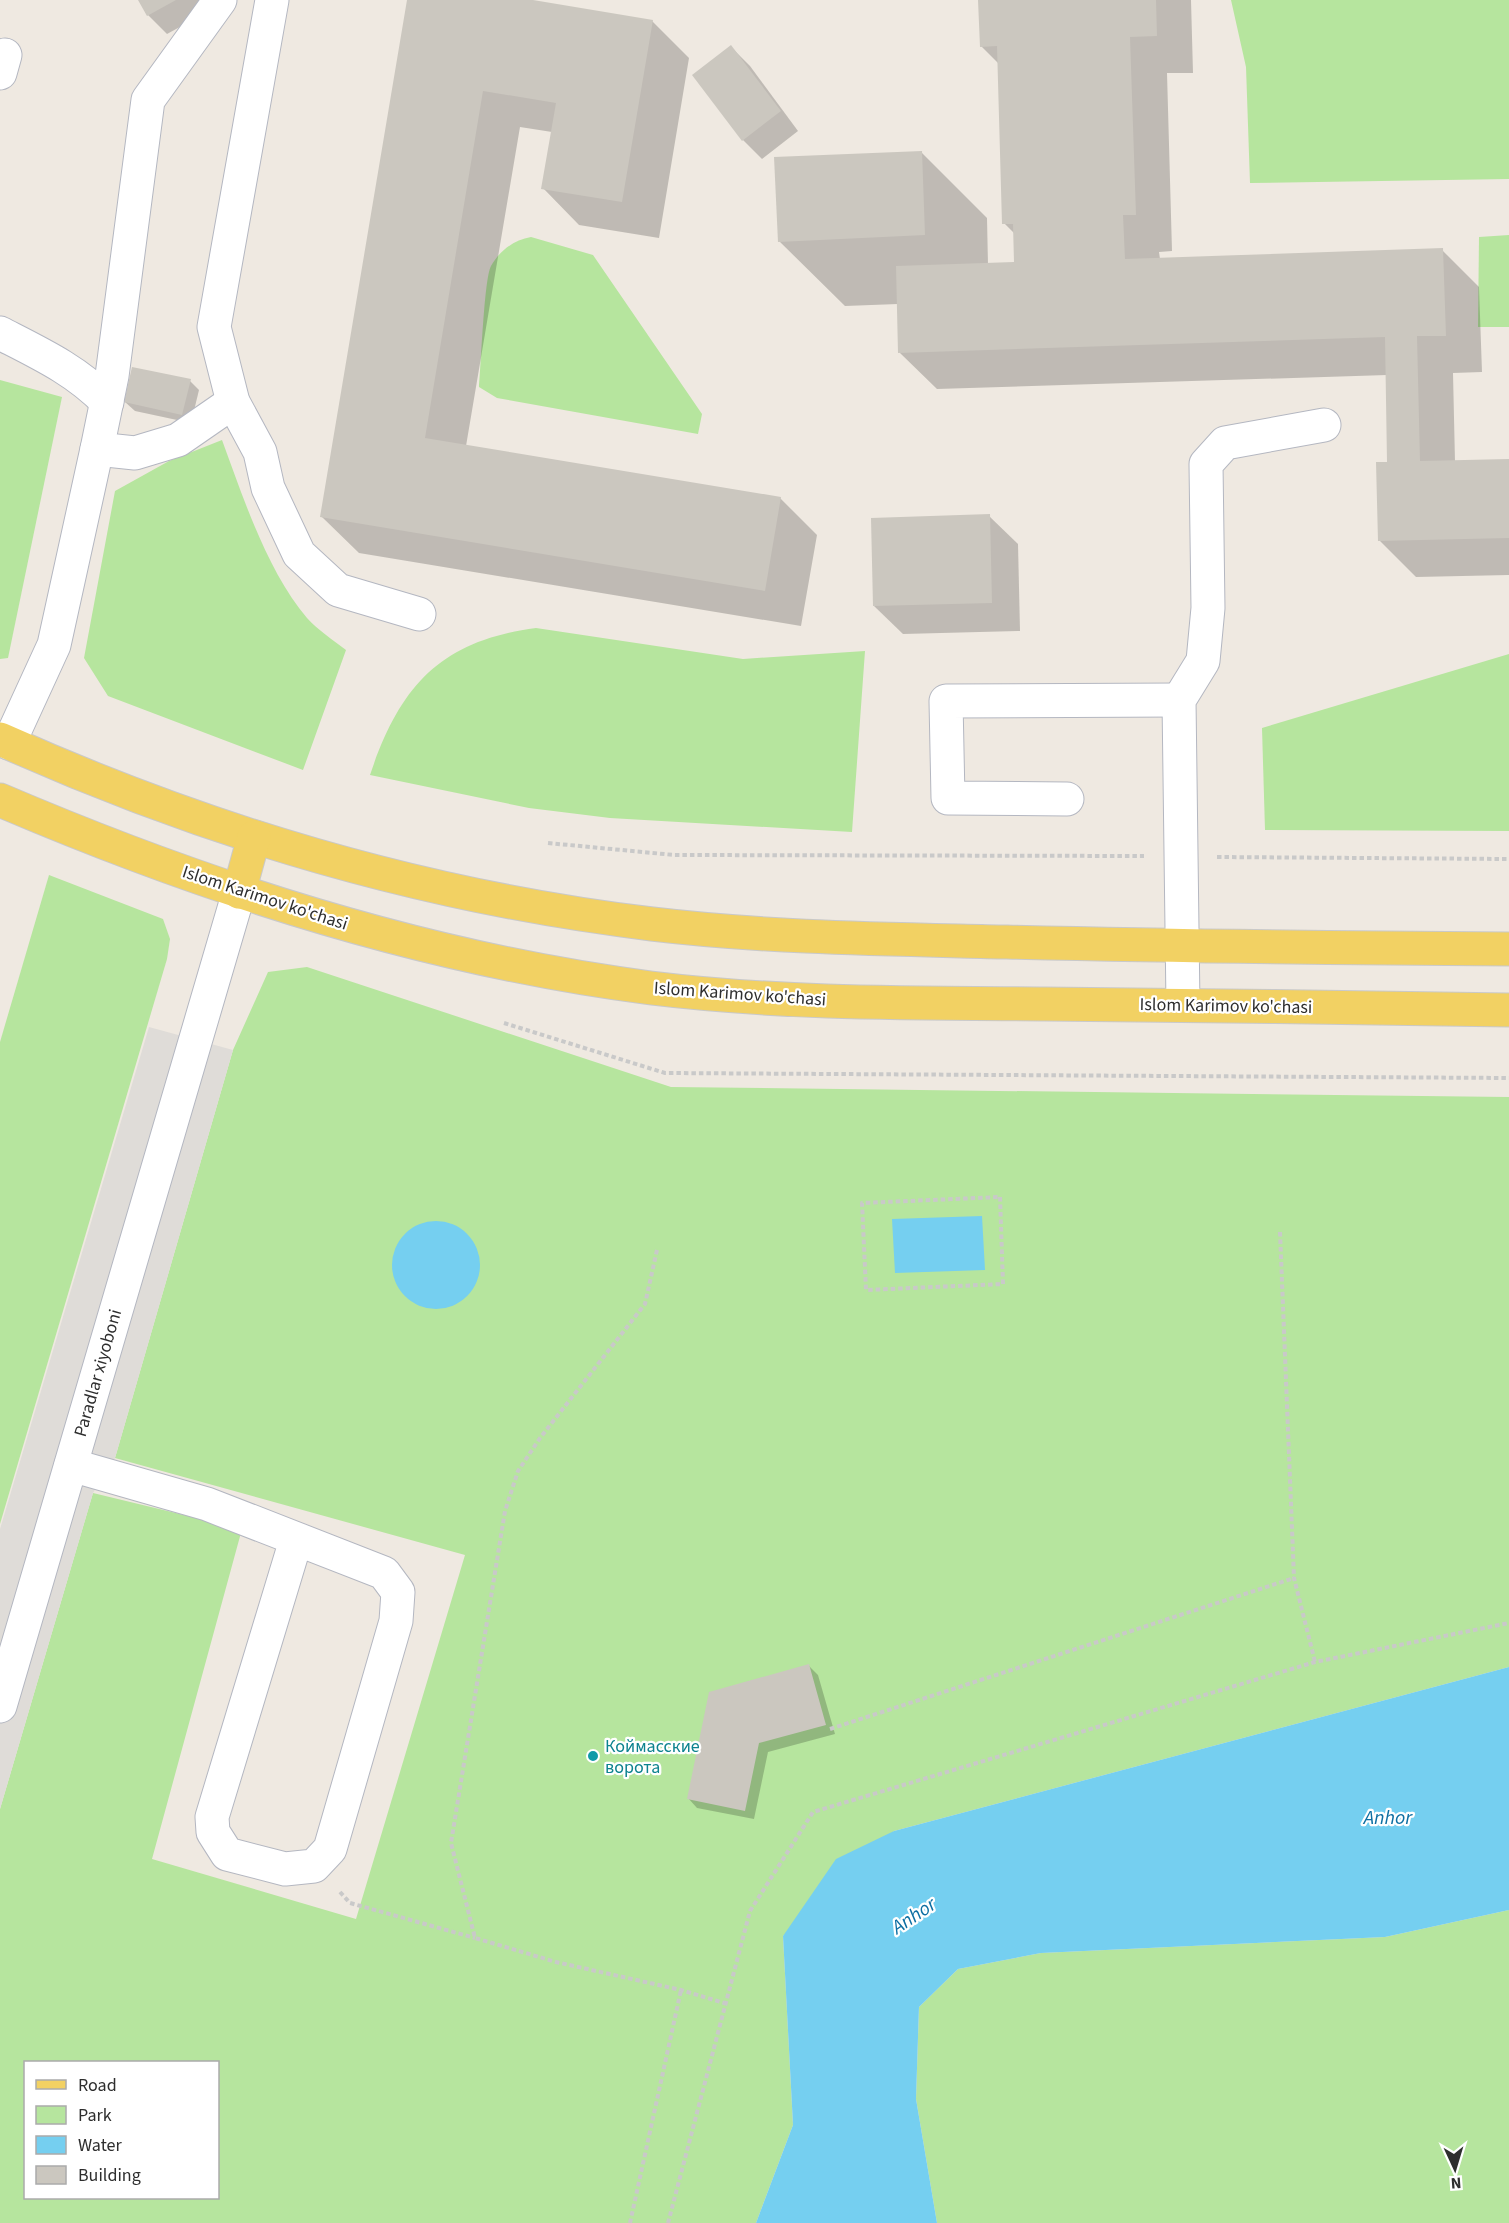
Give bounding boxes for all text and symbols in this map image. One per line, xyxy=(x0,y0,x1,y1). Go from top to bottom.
street label: Islom Karimov ko'chasi xyxy=(179,859,351,937)
street label: Islom Karimov ko'chasi xyxy=(653,976,827,1012)
street label: Islom Karimov ko'chasi xyxy=(1139,992,1313,1020)
street label: Paradlar xiyoboni xyxy=(68,1306,128,1440)
place label: Коймасские ворота xyxy=(605,1734,700,1780)
marker: Коймасские ворота xyxy=(586,1749,600,1763)
water label: Anhor xyxy=(1362,1804,1413,1832)
water label: Anhor xyxy=(884,1890,943,1942)
legend xyxy=(24,2061,219,2199)
text: Road xyxy=(78,2073,117,2098)
text: Park xyxy=(78,2103,112,2128)
text: Water xyxy=(78,2133,122,2158)
north arrow xyxy=(1425,2139,1485,2199)
text: Building xyxy=(78,2163,141,2188)
text: N xyxy=(1450,2172,1462,2194)

